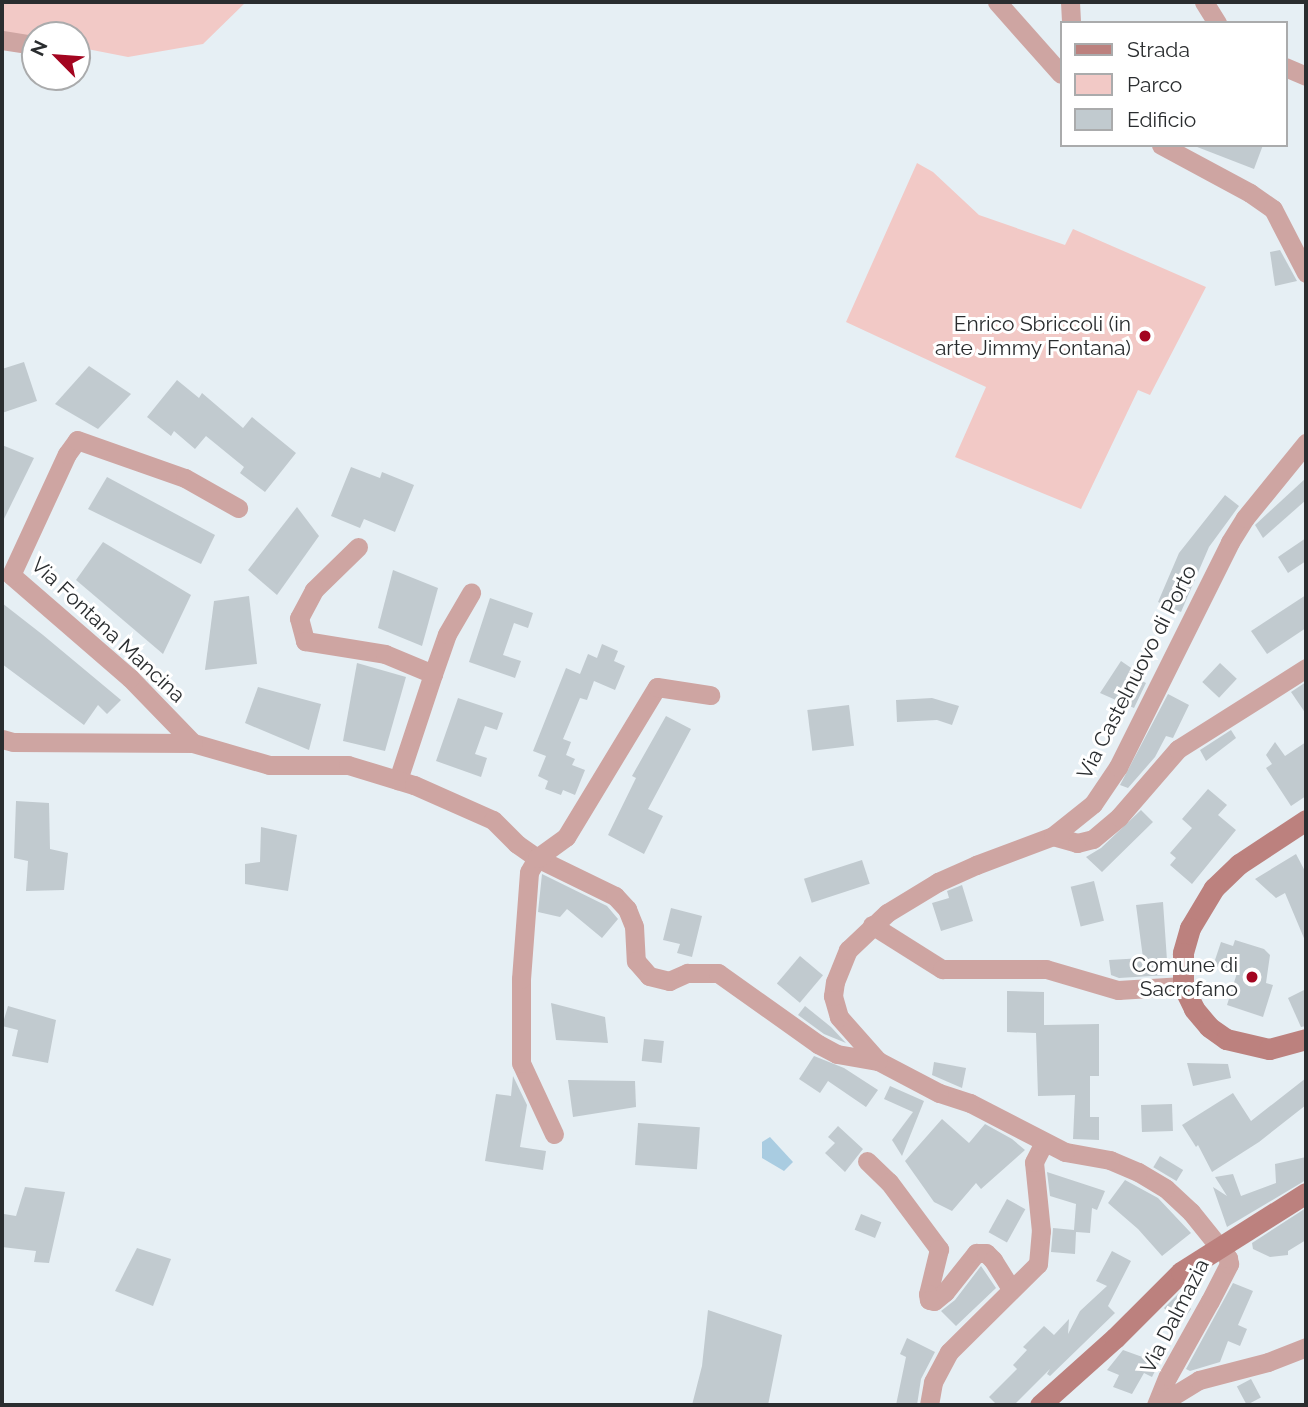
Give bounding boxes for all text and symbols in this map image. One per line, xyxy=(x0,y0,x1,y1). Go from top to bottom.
north arrow xyxy=(21,21,91,91)
legend xyxy=(1060,21,1287,147)
text: N xyxy=(26,37,52,59)
text: Strada xyxy=(1127,37,1190,62)
text: Parco xyxy=(1127,72,1182,97)
text: Edificio xyxy=(1127,107,1196,132)
place label: Enrico Sbriccoli (in arte Jimmy Fontana) xyxy=(934,311,1131,361)
marker: Enrico Sbriccoli (in arte Jimmy Fontana) xyxy=(1137,328,1153,344)
street label: Via Fontana Mancina xyxy=(26,552,190,708)
street label: Via Castelnuovo di Porto xyxy=(1072,561,1202,783)
place label: Comune di Sacrofano xyxy=(1132,952,1238,1002)
marker: Comune di Sacrofano xyxy=(1244,969,1260,985)
street label: Via Dalmazia xyxy=(1135,1255,1215,1377)

